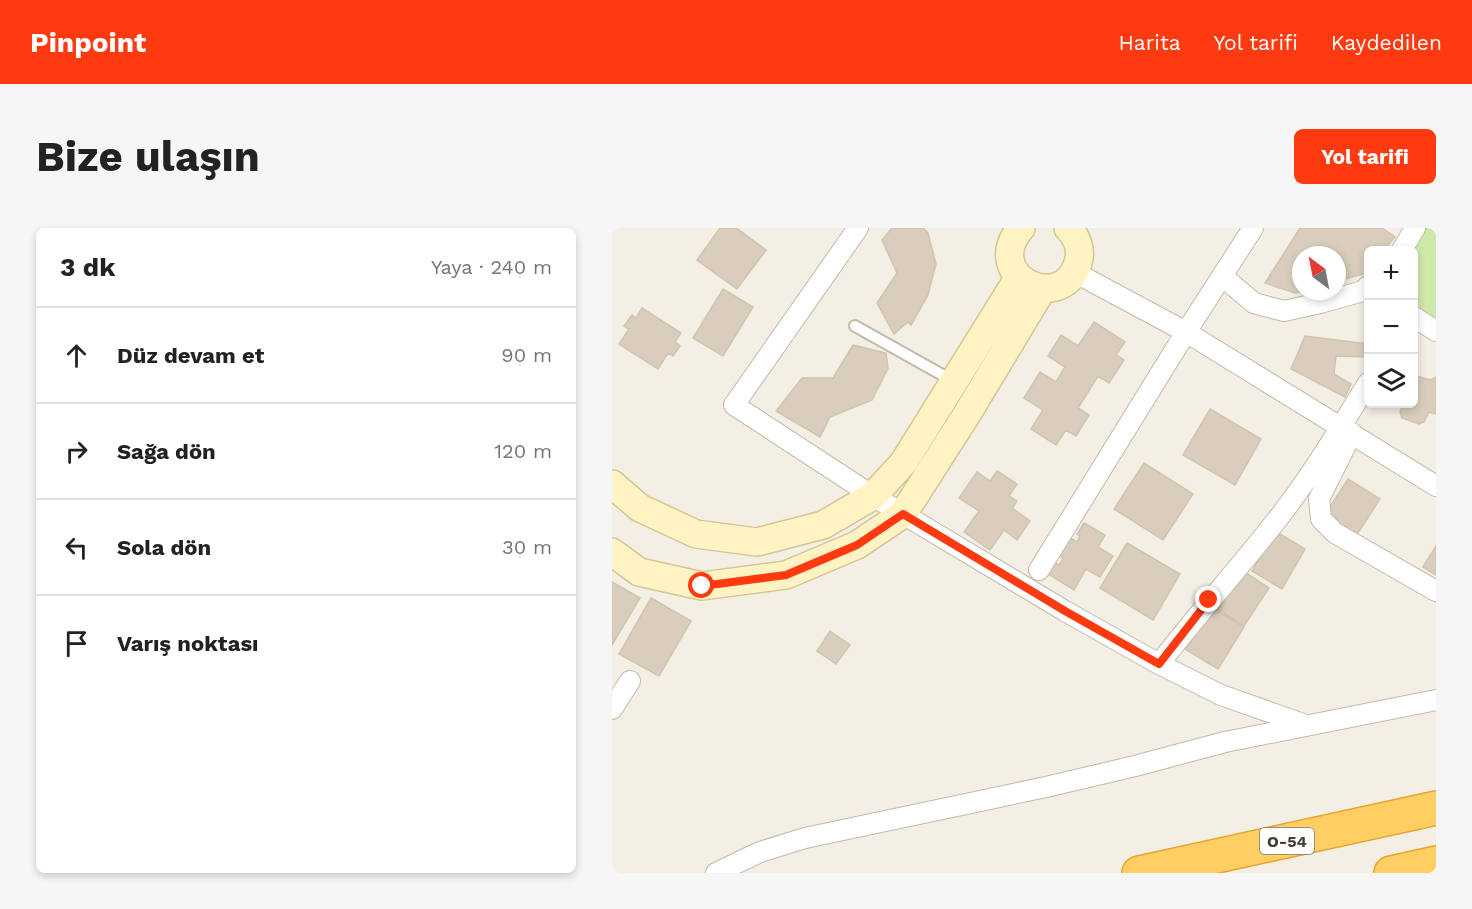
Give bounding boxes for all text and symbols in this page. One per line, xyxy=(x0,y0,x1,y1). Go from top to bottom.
text: Pinpoint xyxy=(30,26,146,59)
text: Harita xyxy=(1119,30,1181,55)
text: Yol tarifi xyxy=(1214,30,1298,55)
text: Kaydedilen xyxy=(1331,30,1442,55)
button: Yol tarifi xyxy=(1294,129,1436,184)
text: Bize ulaşın xyxy=(36,132,260,181)
north arrow xyxy=(1292,246,1346,300)
map controls xyxy=(1364,246,1418,408)
button: + xyxy=(1364,246,1418,300)
text: 3 dk xyxy=(60,252,115,282)
text: Yaya · 240 m xyxy=(431,255,552,279)
button: − xyxy=(1364,300,1418,354)
icon: ahead xyxy=(60,339,93,372)
text: Düz devam et xyxy=(117,343,264,368)
text: 90 m xyxy=(501,343,552,367)
button: layers xyxy=(1364,354,1418,408)
icon: right xyxy=(60,435,93,468)
text: Sağa dön xyxy=(117,439,216,464)
text: 120 m xyxy=(494,439,552,463)
icon: left xyxy=(60,531,93,564)
text: Sola dön xyxy=(117,535,211,560)
text: 30 m xyxy=(502,535,552,559)
route start xyxy=(688,572,714,598)
route end xyxy=(1195,586,1221,612)
icon: arrive xyxy=(60,627,93,660)
text: Varış noktası xyxy=(117,631,259,656)
road number: O-54 xyxy=(1260,828,1314,854)

